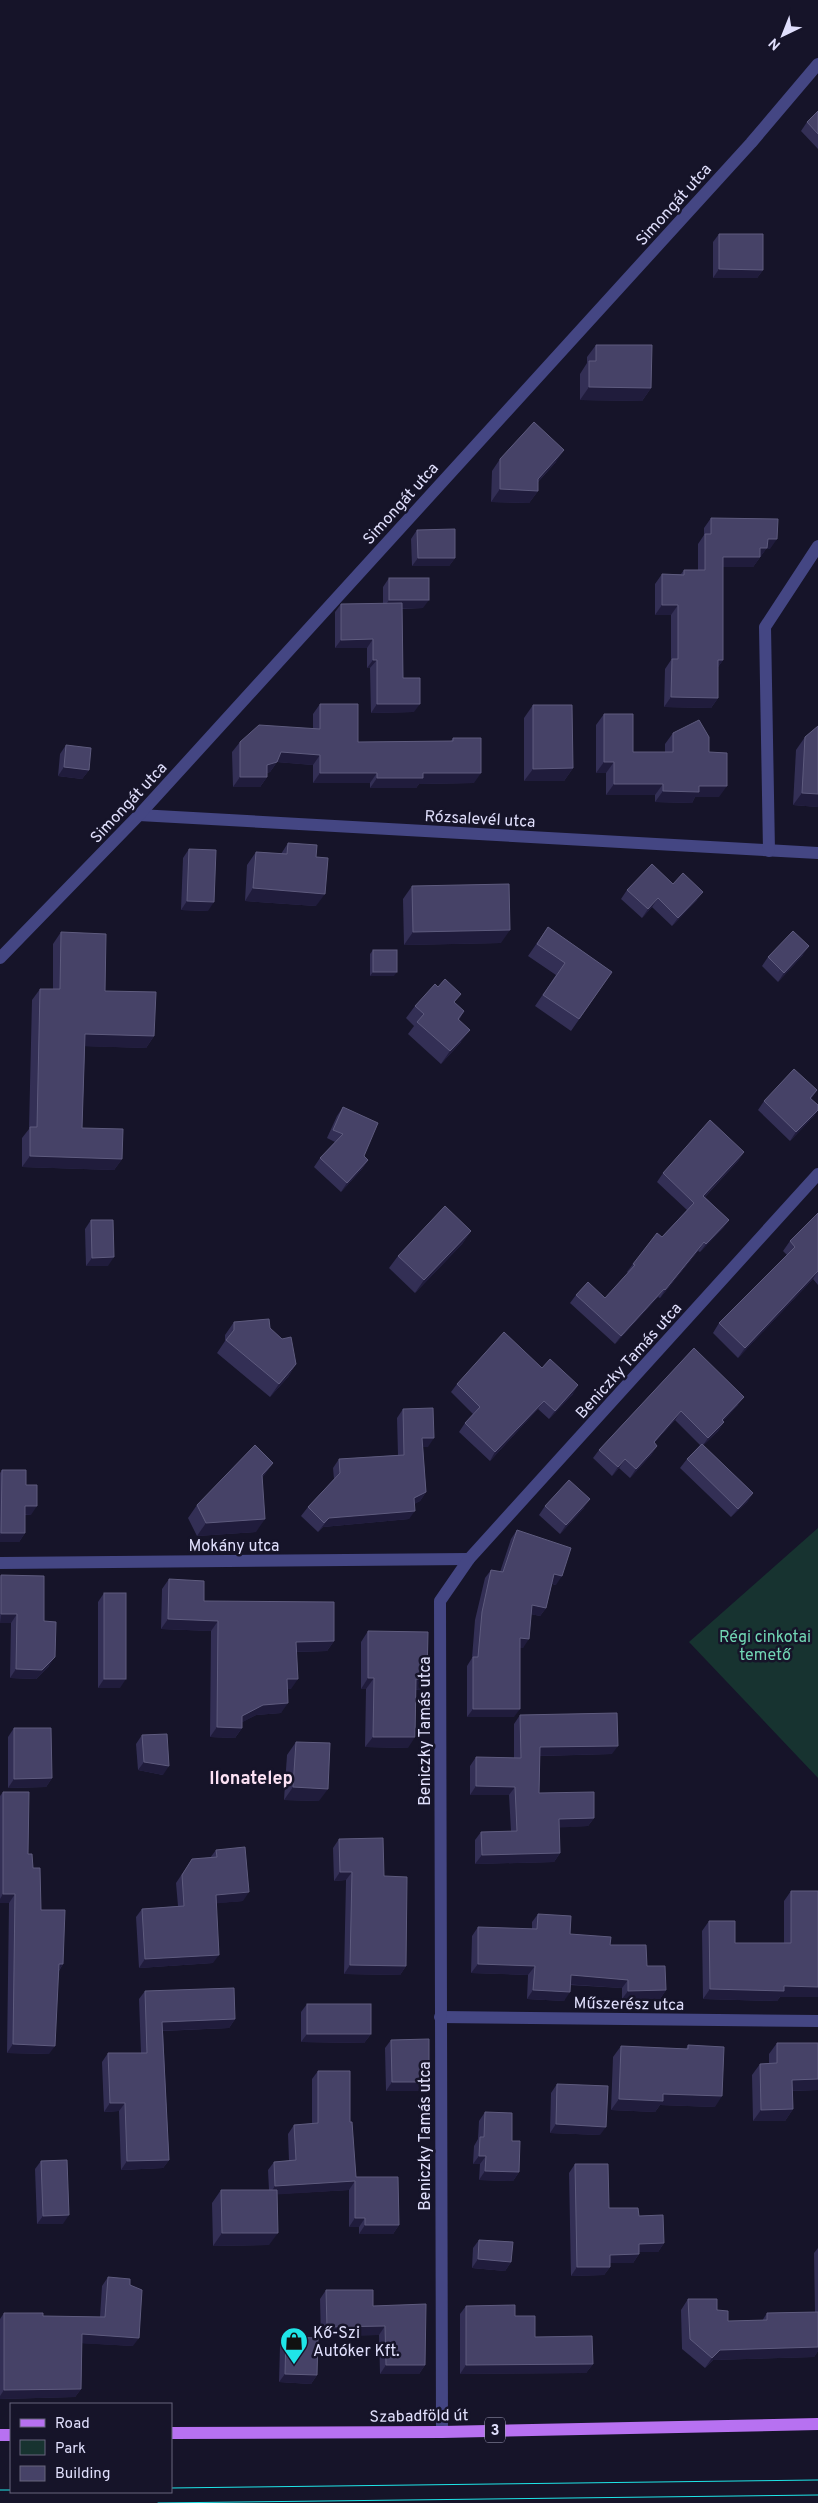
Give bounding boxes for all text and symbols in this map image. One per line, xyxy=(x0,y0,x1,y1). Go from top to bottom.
north arrow xyxy=(758,10,808,60)
text: N xyxy=(766,34,785,53)
street label: Simongát utca xyxy=(632,160,717,251)
street label: Simongát utca xyxy=(359,459,444,550)
street label: Simongát utca xyxy=(87,759,172,848)
street label: Rózsalevél utca xyxy=(424,807,536,833)
street label: Beniczky Tamás utca xyxy=(572,1299,687,1424)
street label: Mokány utca xyxy=(188,1537,280,1557)
park label: Régi cinkotai temető xyxy=(719,1628,811,1666)
street label: Beniczky Tamás utca xyxy=(416,1656,436,1806)
district label: Ilonatelep xyxy=(209,1768,293,1791)
street label: Műszerész utca xyxy=(573,1994,684,2016)
street label: Beniczky Tamás utca xyxy=(416,2061,436,2211)
place label: Kő-Szi Autóker Kft. xyxy=(313,2324,400,2362)
shop icon: Kő-Szi Autóker Kft. xyxy=(279,2326,309,2365)
legend xyxy=(10,2403,172,2493)
street label: Szabadföld út xyxy=(369,2406,469,2428)
text: Road xyxy=(55,2415,90,2434)
road number: 3 xyxy=(485,2418,505,2442)
text: Park xyxy=(55,2440,86,2459)
text: Building xyxy=(55,2465,110,2484)

